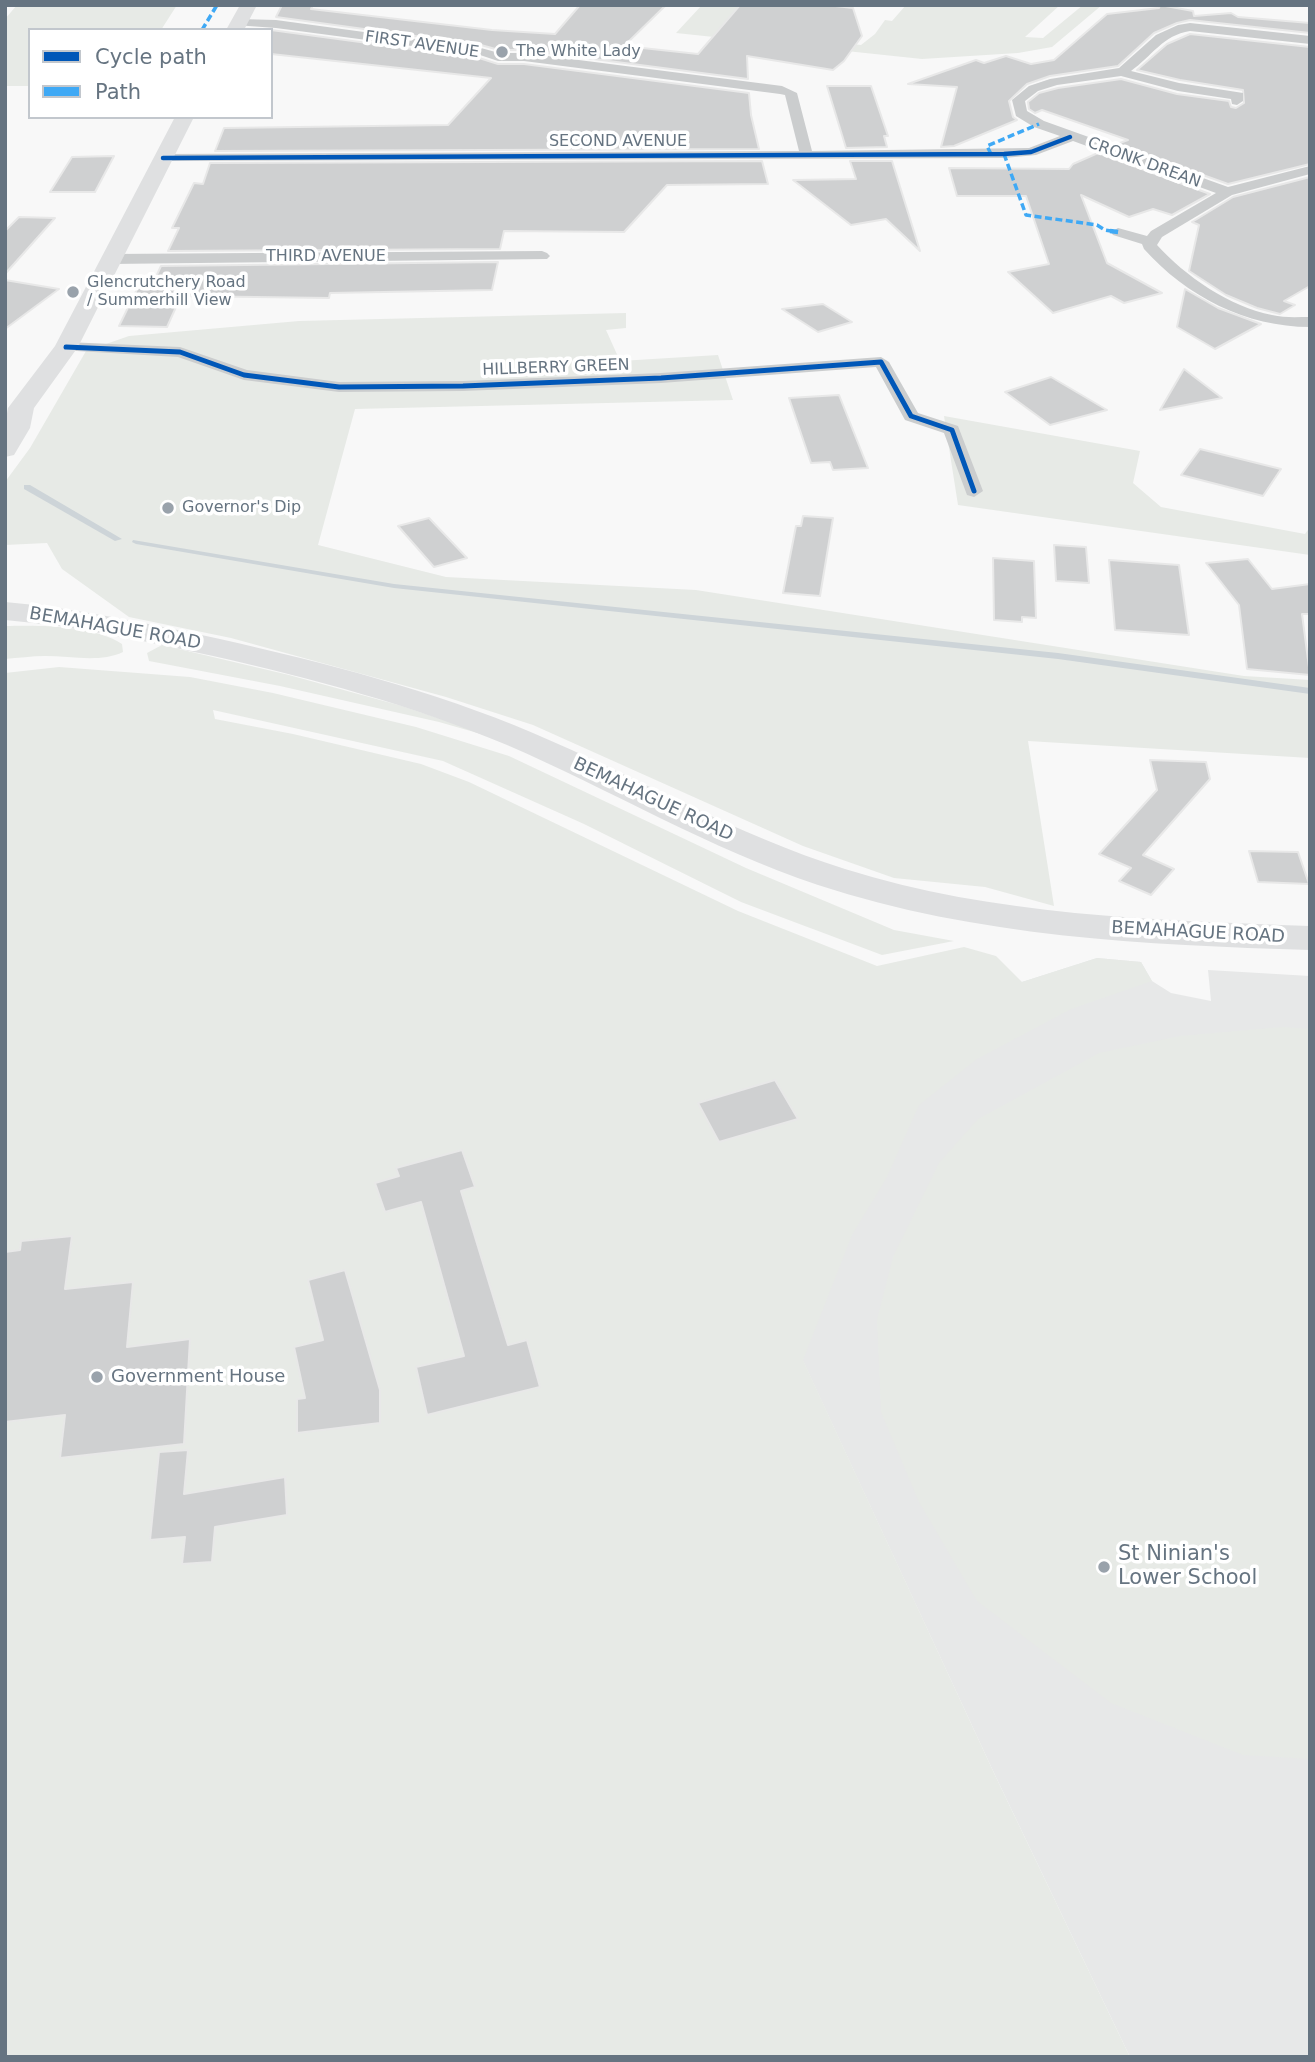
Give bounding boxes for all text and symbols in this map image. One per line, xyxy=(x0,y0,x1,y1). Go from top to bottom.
legend xyxy=(28,28,273,119)
street label: FIRST AVENUE xyxy=(364,28,480,62)
place label: The White Lady xyxy=(516,42,641,62)
marker: The White Lady xyxy=(494,44,510,60)
text: Cycle path xyxy=(95,45,207,69)
text: Path xyxy=(95,80,141,104)
street label: SECOND AVENUE xyxy=(549,132,687,152)
street label: CRONK DREAN xyxy=(1085,134,1203,192)
street label: THIRD AVENUE xyxy=(266,247,386,267)
place label: Glencrutchery Road / Summerhill View xyxy=(87,273,246,311)
marker: Glencrutchery Road / Summerhill View xyxy=(65,284,81,300)
street label: HILLBERRY GREEN xyxy=(482,356,630,380)
place label: Governor's Dip xyxy=(182,498,301,518)
marker: Governor's Dip xyxy=(160,500,176,516)
street label: BEMAHAGUE ROAD xyxy=(28,603,202,655)
street label: BEMAHAGUE ROAD xyxy=(570,753,736,847)
street label: BEMAHAGUE ROAD xyxy=(1111,918,1285,948)
place label: Government House xyxy=(111,1366,285,1388)
marker: Government House xyxy=(89,1369,105,1385)
place label: St Ninian's Lower School xyxy=(1118,1542,1257,1592)
marker: St Ninian's Lower School xyxy=(1096,1559,1112,1575)

